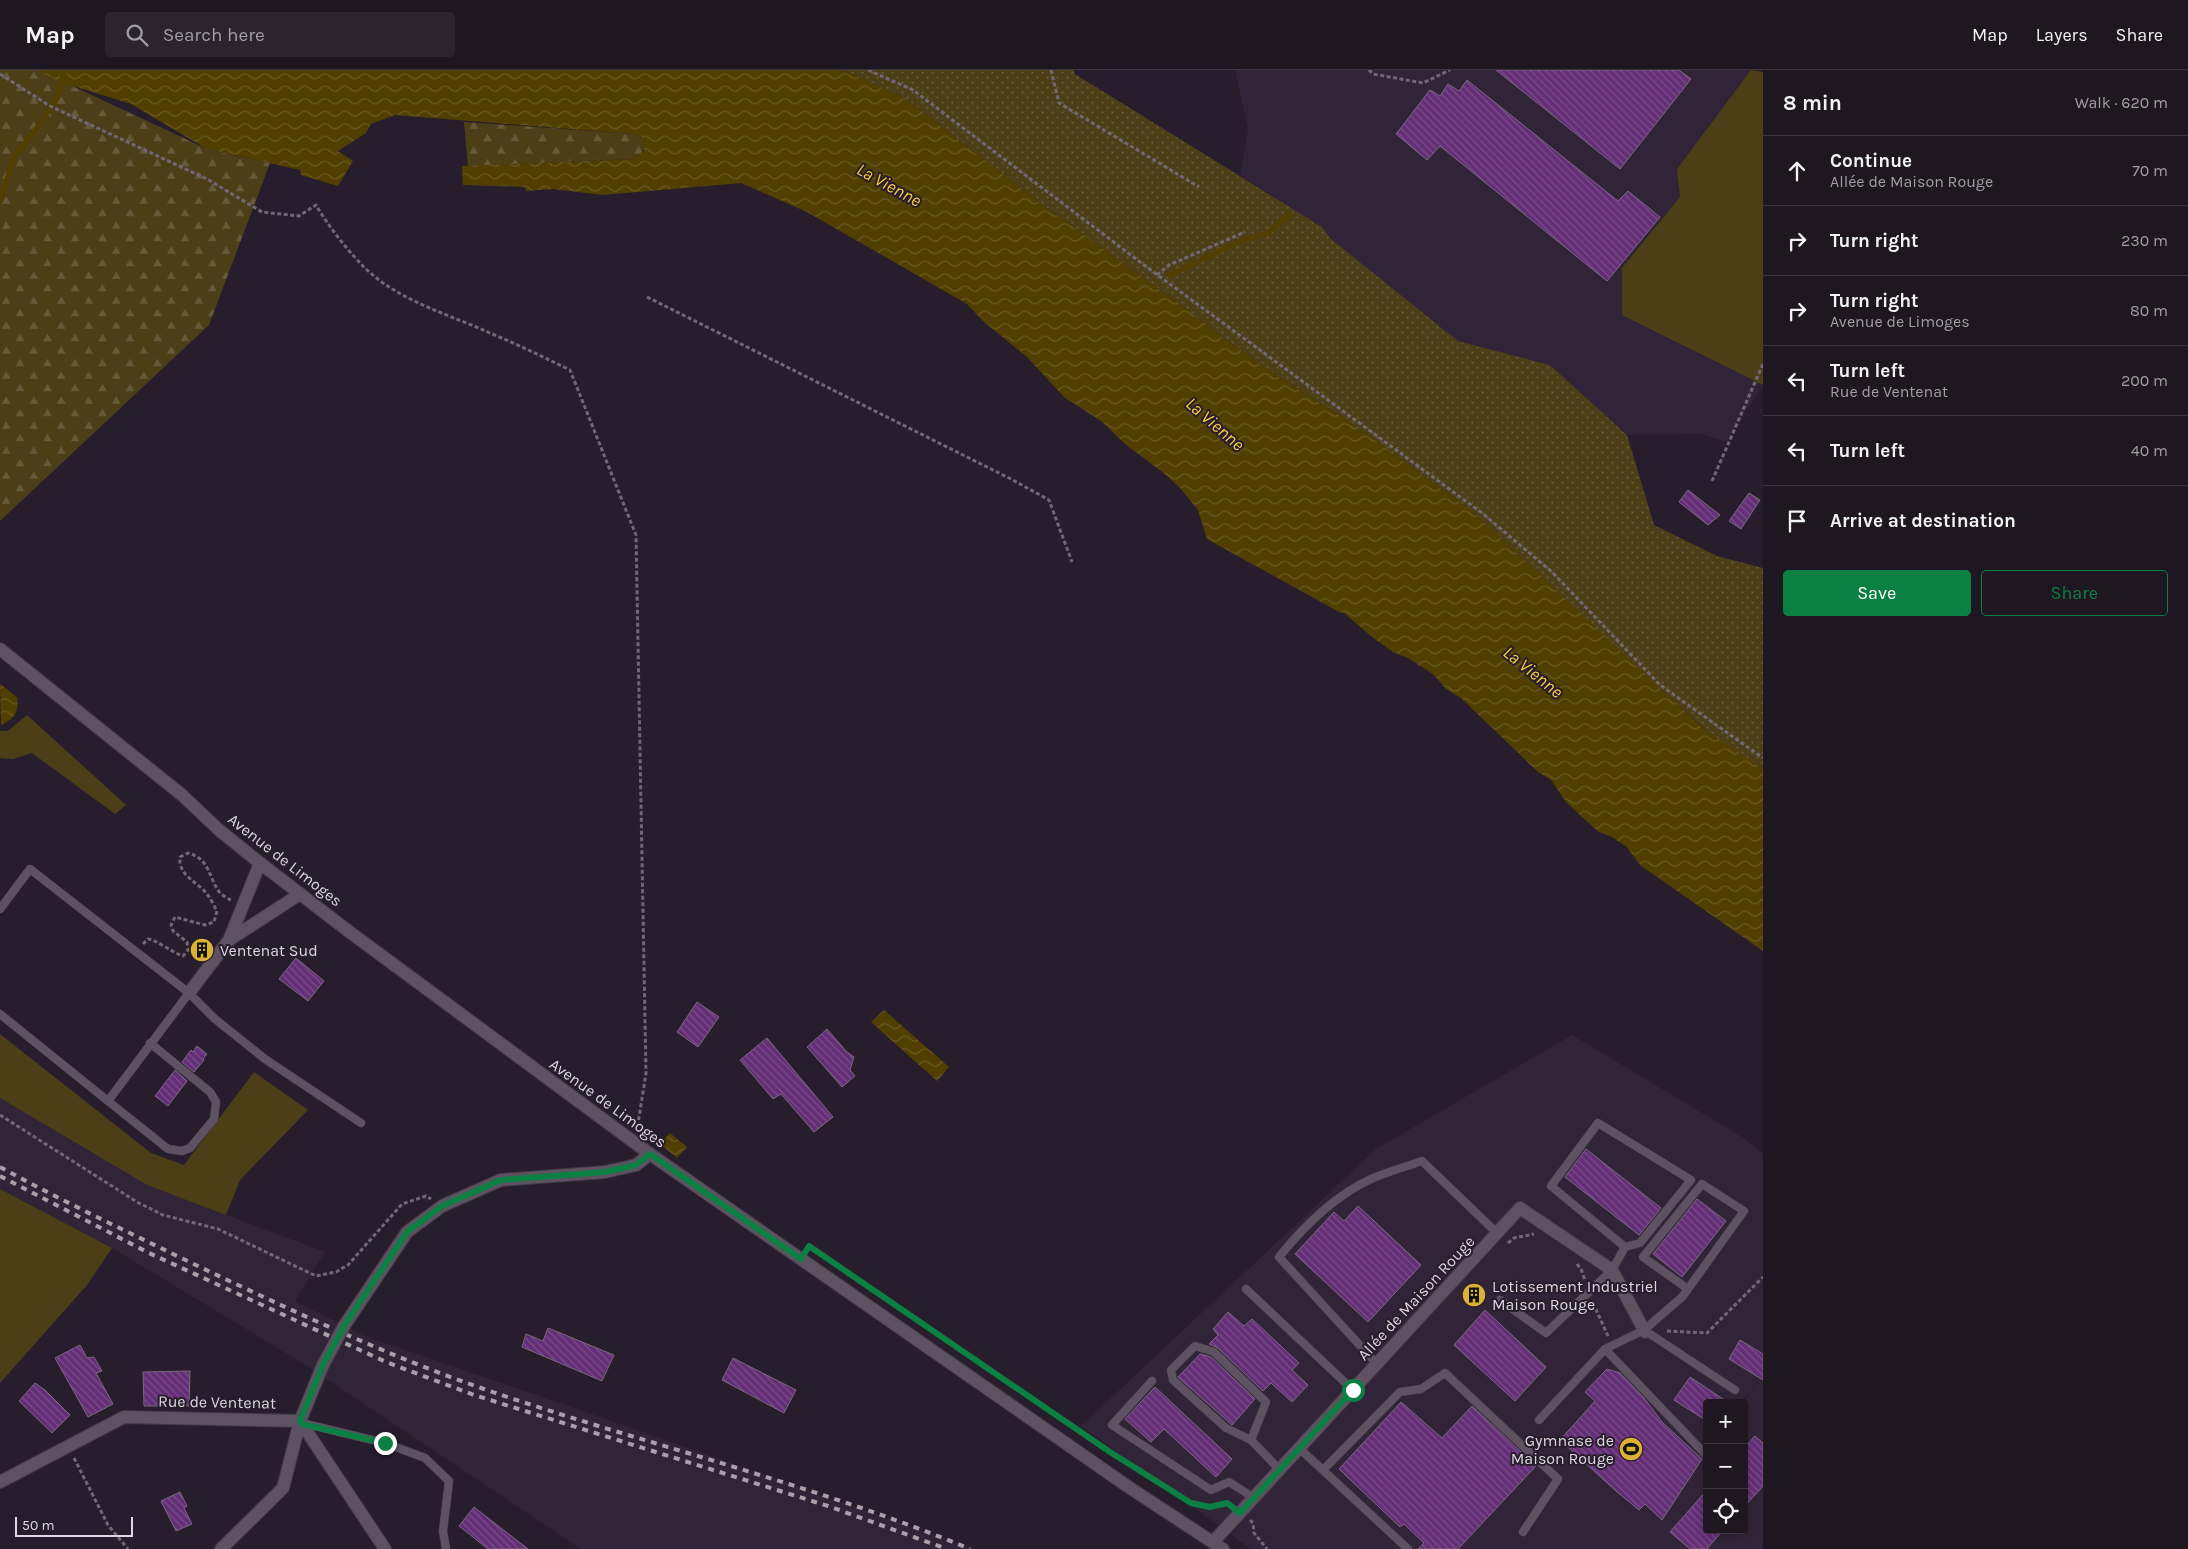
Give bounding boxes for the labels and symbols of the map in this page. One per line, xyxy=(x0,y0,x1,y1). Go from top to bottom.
water label: La Vienne xyxy=(853,158,925,212)
water label: La Vienne xyxy=(1181,393,1249,455)
water label: La Vienne xyxy=(1499,641,1567,703)
street label: Avenue de Limoges xyxy=(224,810,346,910)
building icon: Ventenat Sud xyxy=(189,937,215,963)
place label: Ventenat Sud xyxy=(220,941,318,960)
street label: Avenue de Limoges xyxy=(546,1054,670,1152)
street label: Allée de Maison Rouge xyxy=(1353,1232,1479,1364)
place label: Lotissement Industriel Maison Rouge xyxy=(1492,1277,1658,1314)
building icon: Lotissement Industriel Maison Rouge xyxy=(1461,1282,1487,1308)
route start xyxy=(1342,1379,1365,1402)
street label: Rue de Ventenat xyxy=(158,1391,276,1413)
place label: Gymnase de Maison Rouge xyxy=(1511,1431,1614,1468)
route end xyxy=(374,1432,397,1455)
sports icon: Gymnase de Maison Rouge xyxy=(1618,1436,1644,1462)
scale bar xyxy=(15,1514,132,1537)

